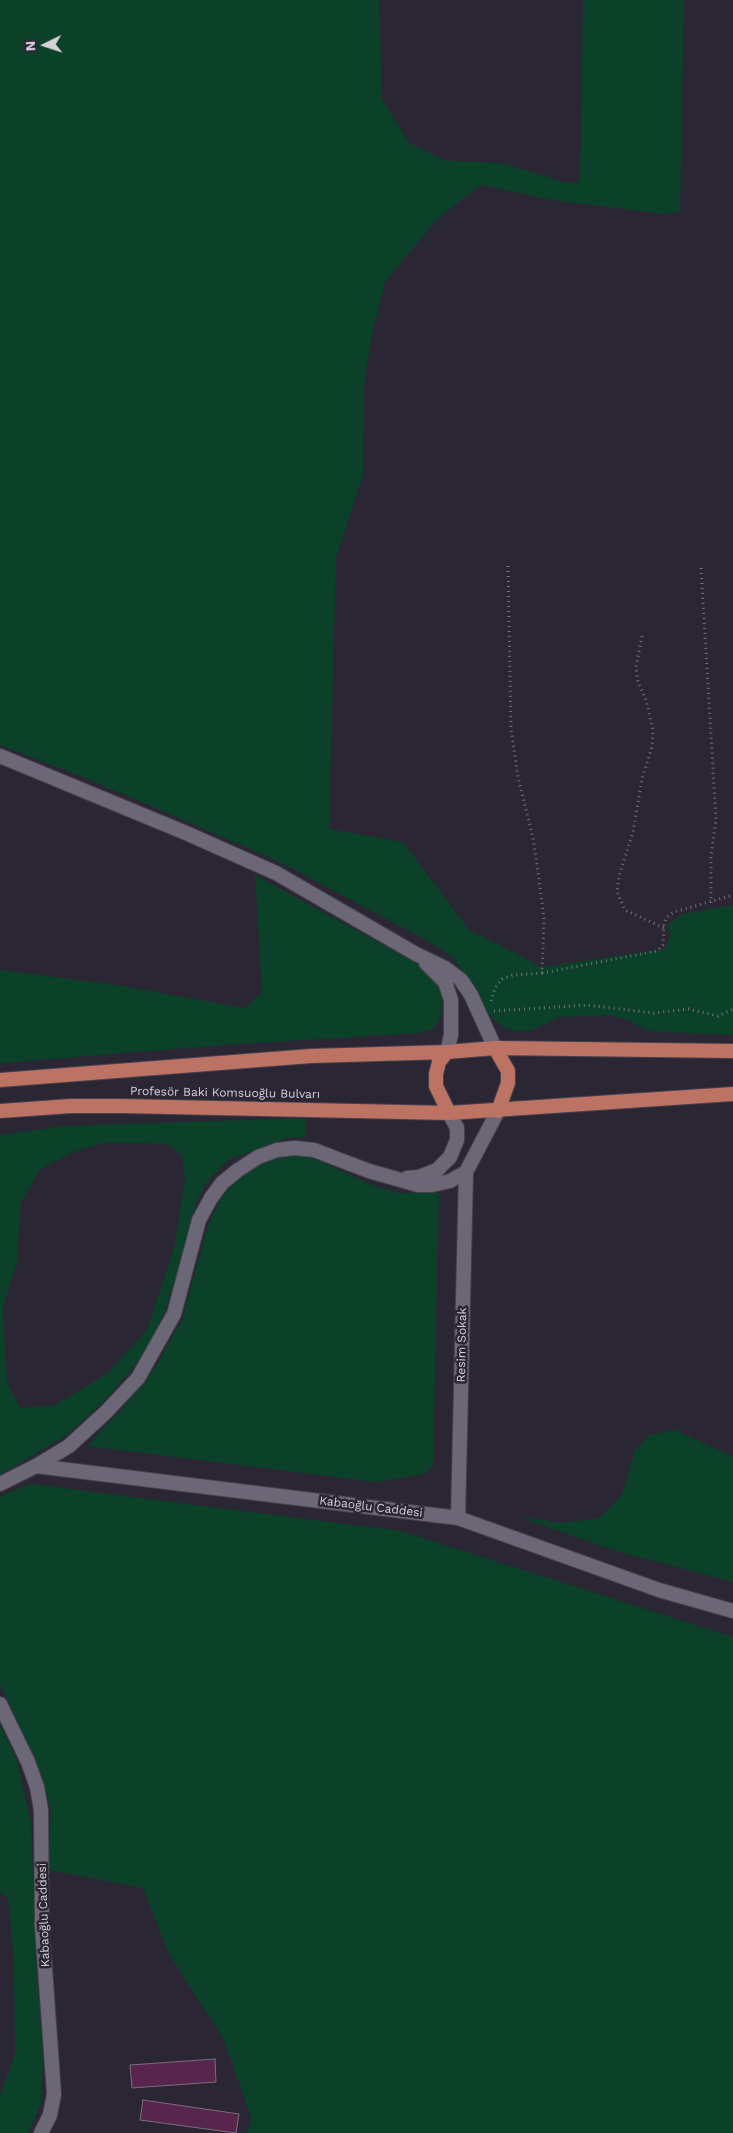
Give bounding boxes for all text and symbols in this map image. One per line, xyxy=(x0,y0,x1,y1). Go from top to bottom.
north arrow xyxy=(20,20,70,70)
text: N xyxy=(22,40,38,52)
street label: Profesör Baki Komsuoğlu Bulvarı xyxy=(130,1084,320,1102)
street label: Resim Sokak xyxy=(454,1307,470,1383)
street label: Kabaoğlu Caddesi xyxy=(318,1494,424,1520)
street label: Kabaoğlu Caddesi xyxy=(35,1863,53,1967)

